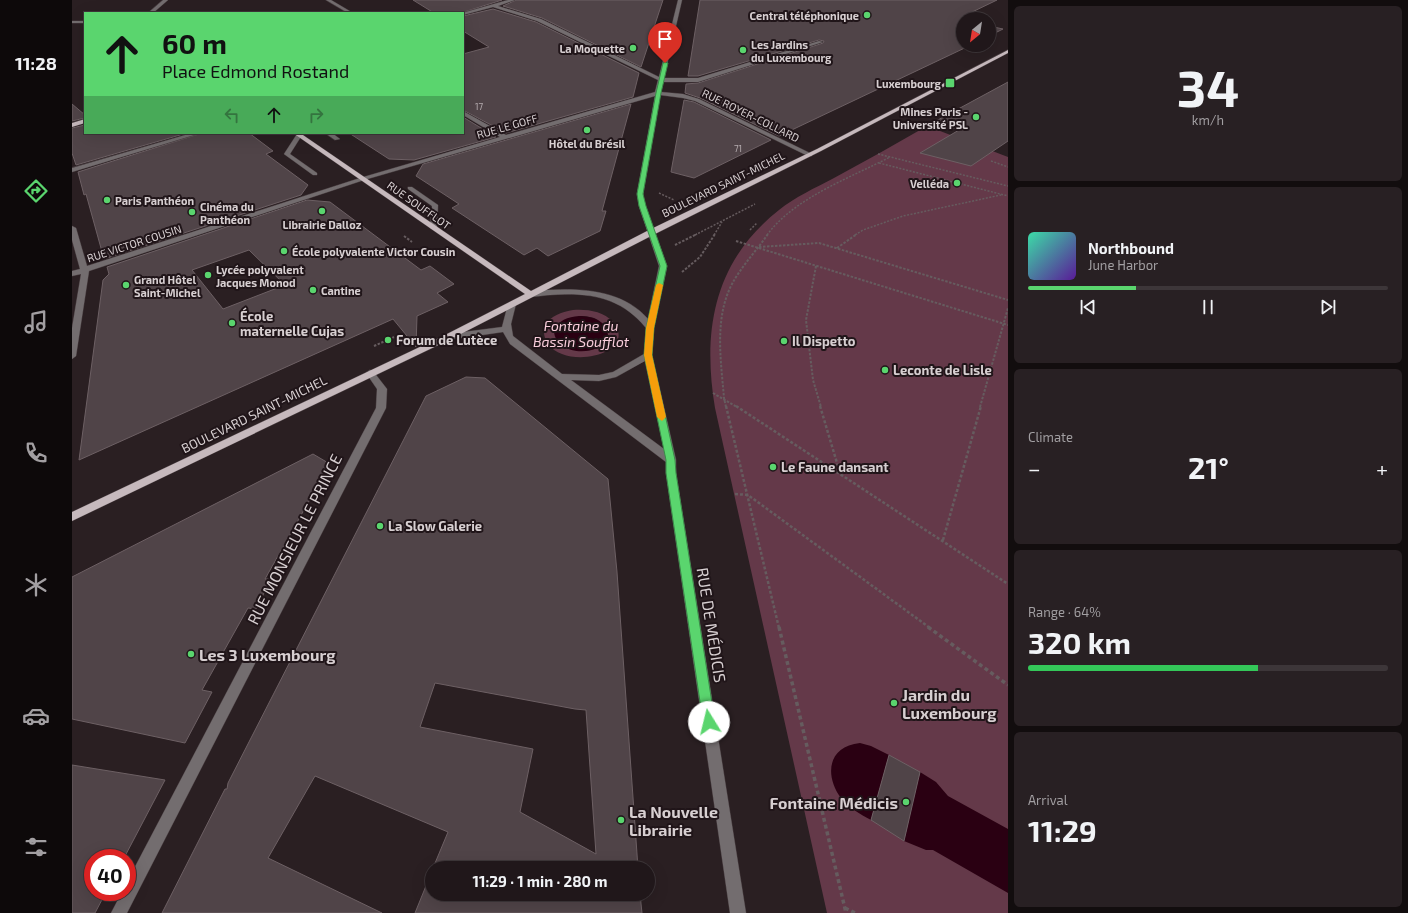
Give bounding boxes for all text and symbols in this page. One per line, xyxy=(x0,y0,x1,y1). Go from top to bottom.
place label: Central téléphonique xyxy=(750,9,859,22)
marker: Central téléphonique xyxy=(862,10,872,20)
north arrow xyxy=(956,12,996,52)
map controls xyxy=(956,12,996,52)
pin xyxy=(648,22,682,63)
text: 60 m xyxy=(162,26,227,60)
icon: ahead xyxy=(96,28,148,80)
icon: arrive xyxy=(654,28,676,50)
place label: Les Jardins du Luxembourg xyxy=(751,38,832,64)
place label: La Moquette xyxy=(559,42,625,55)
marker: La Moquette xyxy=(628,43,638,53)
marker: Les Jardins du Luxembourg xyxy=(738,45,748,55)
text: 11:28 xyxy=(15,52,57,74)
text: 34 xyxy=(1177,55,1239,117)
text: Place Edmond Rostand xyxy=(162,60,349,82)
place label: Luxembourg xyxy=(876,77,942,90)
marker: Luxembourg xyxy=(944,77,956,89)
street label: RUE ROYER-COLLARD xyxy=(700,86,802,144)
house number: 17 xyxy=(475,101,483,112)
icon: left xyxy=(221,104,243,126)
icon: ahead xyxy=(263,104,285,126)
icon: right xyxy=(305,104,327,126)
place label: Mines Paris - Université PSL xyxy=(893,105,968,131)
street label: RUE LE GOFF xyxy=(475,111,539,141)
marker: Mines Paris - Université PSL xyxy=(971,112,981,122)
text: km/h xyxy=(1192,112,1224,128)
marker: Hôtel du Brésil xyxy=(582,125,592,135)
place label: Hôtel du Brésil xyxy=(549,137,626,150)
house number: 71 xyxy=(734,143,742,154)
street label: BOULEVARD SAINT-MICHEL xyxy=(659,148,787,220)
icon: directions xyxy=(22,177,50,205)
place label: Velléda xyxy=(910,177,949,190)
street label: RUE SOUFFLOT xyxy=(385,178,454,232)
marker: Velléda xyxy=(952,178,962,188)
place label: Paris Panthéon xyxy=(115,194,194,207)
marker: Paris Panthéon xyxy=(102,195,112,205)
place label: Cinéma du Panthéon xyxy=(200,200,254,226)
marker: Librairie Dalloz xyxy=(317,206,327,216)
marker: Cinéma du Panthéon xyxy=(187,207,197,217)
place label: Librairie Dalloz xyxy=(282,218,362,231)
street label: RUE VICTOR COUSIN xyxy=(85,222,183,264)
text: Northbound xyxy=(1088,239,1174,257)
place label: École polyvalente Victor Cousin xyxy=(292,244,455,259)
marker: École polyvalente Victor Cousin xyxy=(279,246,289,256)
text: June Harbor xyxy=(1088,257,1158,273)
place label: Lycée polyvalent Jacques Monod xyxy=(216,263,304,289)
marker: Lycée polyvalent Jacques Monod xyxy=(203,270,213,280)
place label: Grand Hôtel Saint-Michel xyxy=(134,273,201,299)
marker: Grand Hôtel Saint-Michel xyxy=(121,280,131,290)
place label: Cantine xyxy=(321,284,361,297)
marker: Cantine xyxy=(308,285,318,295)
icon: previous xyxy=(1077,296,1099,318)
icon: pause xyxy=(1197,296,1219,318)
icon: next xyxy=(1317,296,1339,318)
place label: École maternelle Cujas xyxy=(240,307,344,339)
icon: music xyxy=(22,308,50,336)
water label: Fontaine du Bassin Soufflot xyxy=(533,317,630,350)
marker: École maternelle Cujas xyxy=(227,318,237,328)
place label: Forum de Lutèce xyxy=(396,332,497,348)
place label: Il Dispetto xyxy=(792,333,856,349)
marker: Forum de Lutèce xyxy=(383,335,393,345)
marker: Il Dispetto xyxy=(779,336,789,346)
place label: Leconte de Lisle xyxy=(893,362,992,378)
marker: Leconte de Lisle xyxy=(880,365,890,375)
street label: BOULEVARD SAINT-MICHEL xyxy=(179,372,330,456)
text: Climate xyxy=(1028,429,1073,445)
icon: phone xyxy=(22,439,50,467)
text: 21° xyxy=(1188,449,1229,485)
street label: RUE MONSIEUR LE PRINCE xyxy=(243,450,345,627)
text: − xyxy=(1028,455,1041,481)
text: + xyxy=(1376,455,1388,481)
place label: Le Faune dansant xyxy=(781,459,889,475)
marker: Le Faune dansant xyxy=(768,462,778,472)
place label: La Slow Galerie xyxy=(388,518,482,534)
marker: La Slow Galerie xyxy=(375,521,385,531)
street label: RUE DE MÉDICIS xyxy=(694,566,730,684)
icon: climate xyxy=(22,571,50,599)
text: Range · 64% xyxy=(1028,604,1101,620)
text: 320 km xyxy=(1028,624,1131,660)
place label: Les 3 Luxembourg xyxy=(199,645,336,664)
marker: Les 3 Luxembourg xyxy=(186,649,196,659)
place label: Jardin du Luxembourg xyxy=(902,685,997,722)
marker: Jardin du Luxembourg xyxy=(889,698,899,708)
position arrow xyxy=(688,701,730,743)
icon: car xyxy=(22,702,50,730)
text: Arrival xyxy=(1028,792,1068,808)
place label: Fontaine Médicis xyxy=(769,793,898,812)
marker: Fontaine Médicis xyxy=(901,797,911,807)
place label: La Nouvelle Librairie xyxy=(629,802,718,839)
text: 11:29 xyxy=(1028,812,1097,848)
marker: La Nouvelle Librairie xyxy=(616,815,626,825)
icon: filters xyxy=(22,833,50,861)
speed limit sign: 40 xyxy=(84,849,136,901)
text: 11:29 · 1 min · 280 m xyxy=(473,872,607,890)

